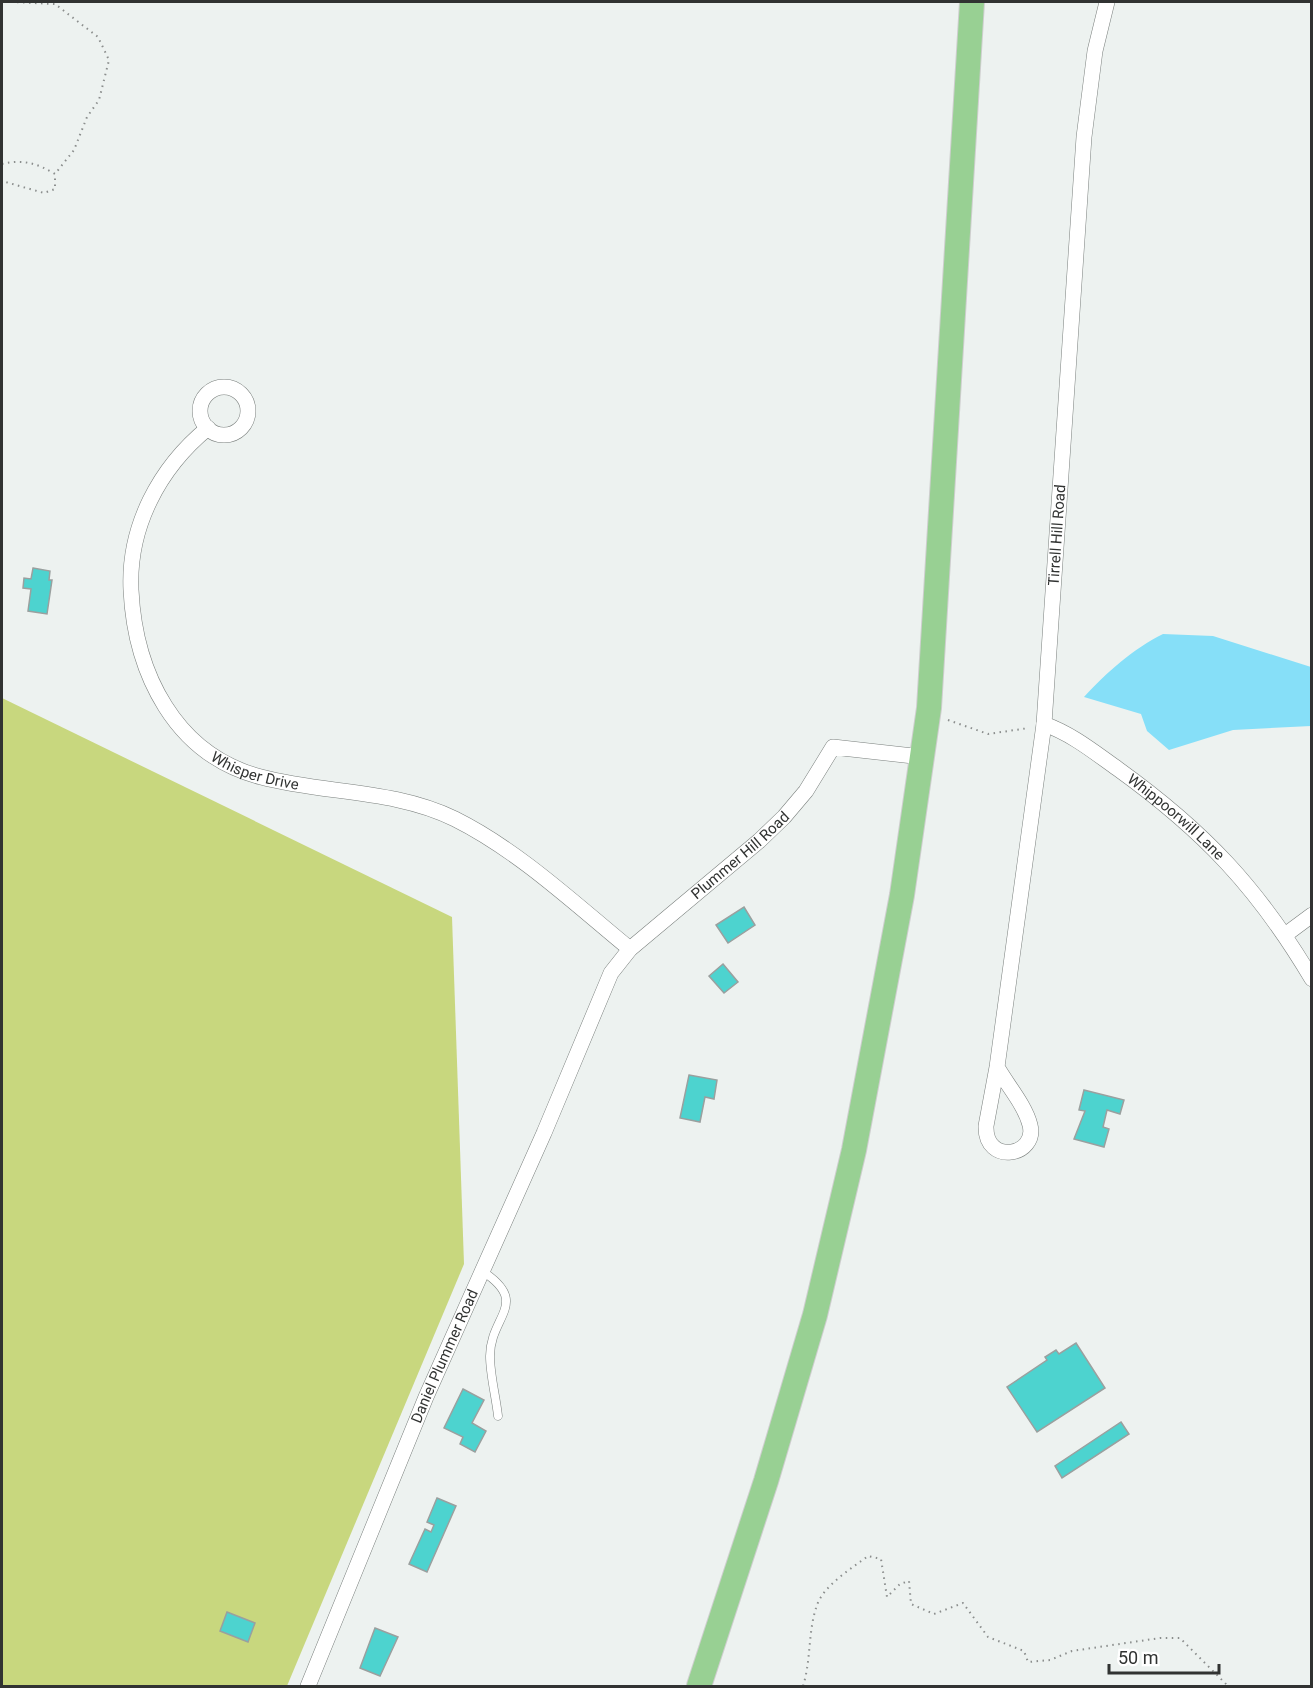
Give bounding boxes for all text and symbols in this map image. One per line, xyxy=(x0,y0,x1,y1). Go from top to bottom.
street label: Tirrell Hill Road xyxy=(1044,484,1069,586)
street label: Whisper Drive xyxy=(208,748,300,794)
street label: Whippoorwill Lane xyxy=(1124,770,1228,864)
street label: Plummer Hill Road xyxy=(687,808,793,903)
street label: Daniel Plummer Road xyxy=(407,1287,482,1426)
scale bar xyxy=(1109,1637,1218,1675)
text: 50 m xyxy=(1118,1647,1158,1668)

